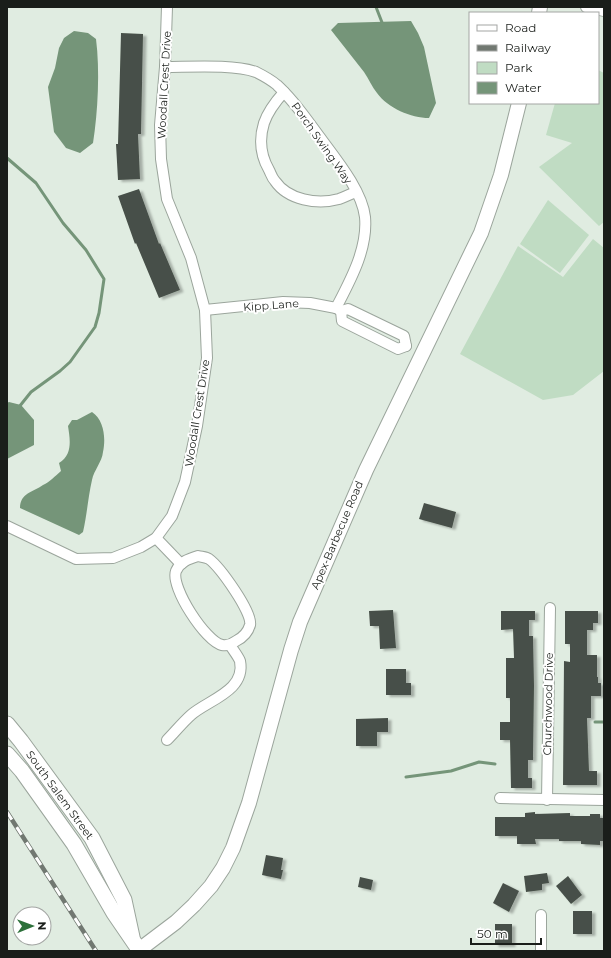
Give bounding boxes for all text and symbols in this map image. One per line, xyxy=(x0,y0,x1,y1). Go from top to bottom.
legend xyxy=(469,12,599,104)
text: Road xyxy=(505,20,536,35)
street label: Woodall Crest Drive xyxy=(154,30,174,139)
text: Railway xyxy=(505,40,551,55)
text: Park xyxy=(505,60,533,75)
text: Water xyxy=(505,80,542,95)
street label: Porch Swing Way xyxy=(289,100,355,187)
street label: Kipp Lane xyxy=(243,296,300,314)
street label: Woodall Crest Drive xyxy=(182,358,212,468)
street label: Apex-Barbecue Road xyxy=(308,479,366,591)
street label: Churchwood Drive xyxy=(540,652,556,756)
street label: South Salem Street xyxy=(23,748,97,843)
north arrow xyxy=(12,906,52,946)
scale bar xyxy=(471,920,541,946)
text: N xyxy=(35,921,49,930)
text: 50 m xyxy=(477,926,508,941)

